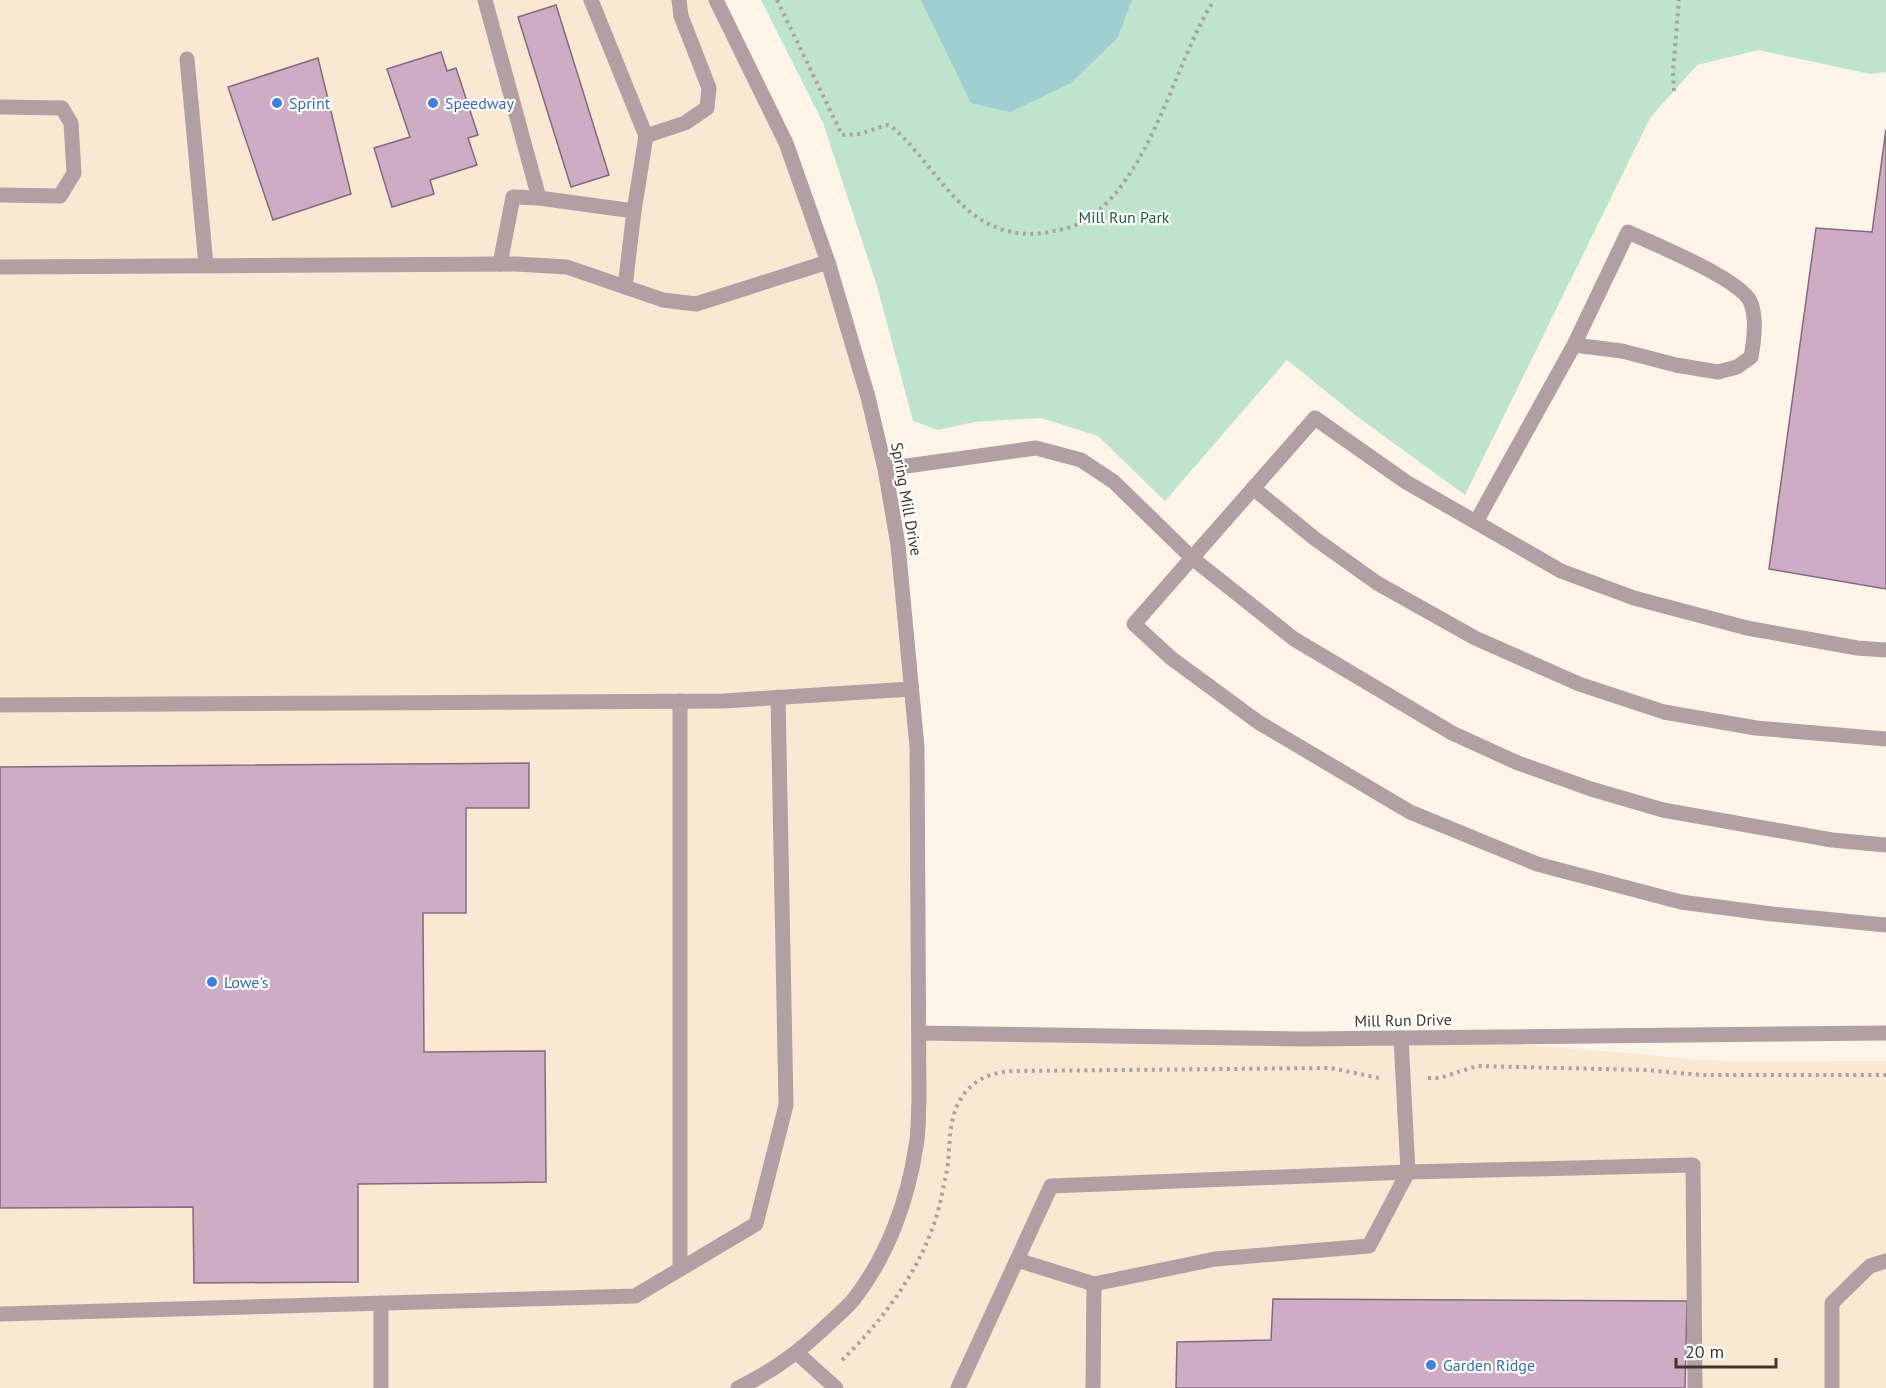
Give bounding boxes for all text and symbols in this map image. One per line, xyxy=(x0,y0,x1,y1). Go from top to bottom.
place label: Sprint xyxy=(289,93,331,113)
place label: Speedway xyxy=(445,93,515,113)
marker: Sprint xyxy=(270,96,284,110)
marker: Speedway xyxy=(426,96,440,110)
park label: Mill Run Park xyxy=(1079,207,1170,227)
street label: Spring Mill Drive xyxy=(887,441,927,557)
place label: Lowe's xyxy=(224,972,269,992)
marker: Lowe's xyxy=(205,975,219,989)
street label: Mill Run Drive xyxy=(1354,1009,1452,1031)
scale bar xyxy=(1676,1331,1776,1369)
text: 20 m xyxy=(1685,1340,1724,1363)
place label: Garden Ridge xyxy=(1443,1355,1535,1375)
marker: Garden Ridge xyxy=(1424,1358,1438,1372)

